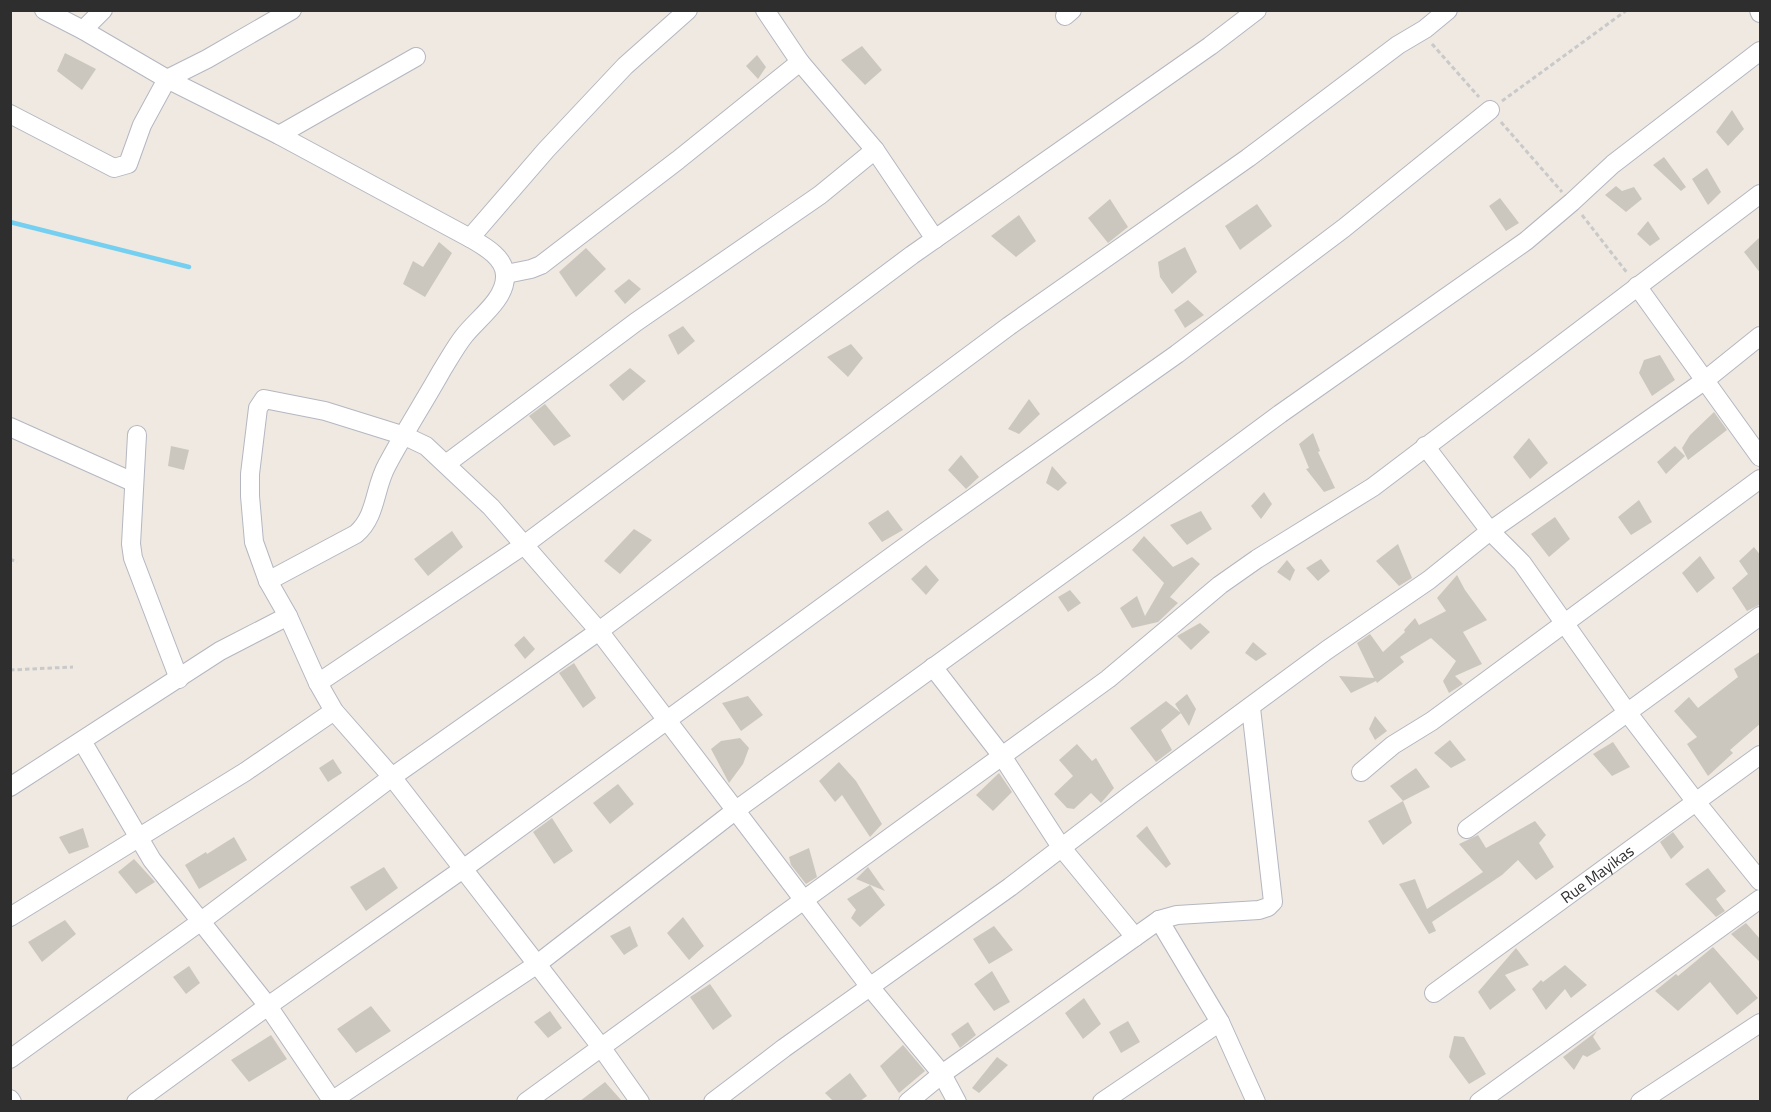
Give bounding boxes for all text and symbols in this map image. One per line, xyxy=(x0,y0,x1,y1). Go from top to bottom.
street label: Rue Mayikas xyxy=(1555,839,1639,909)

